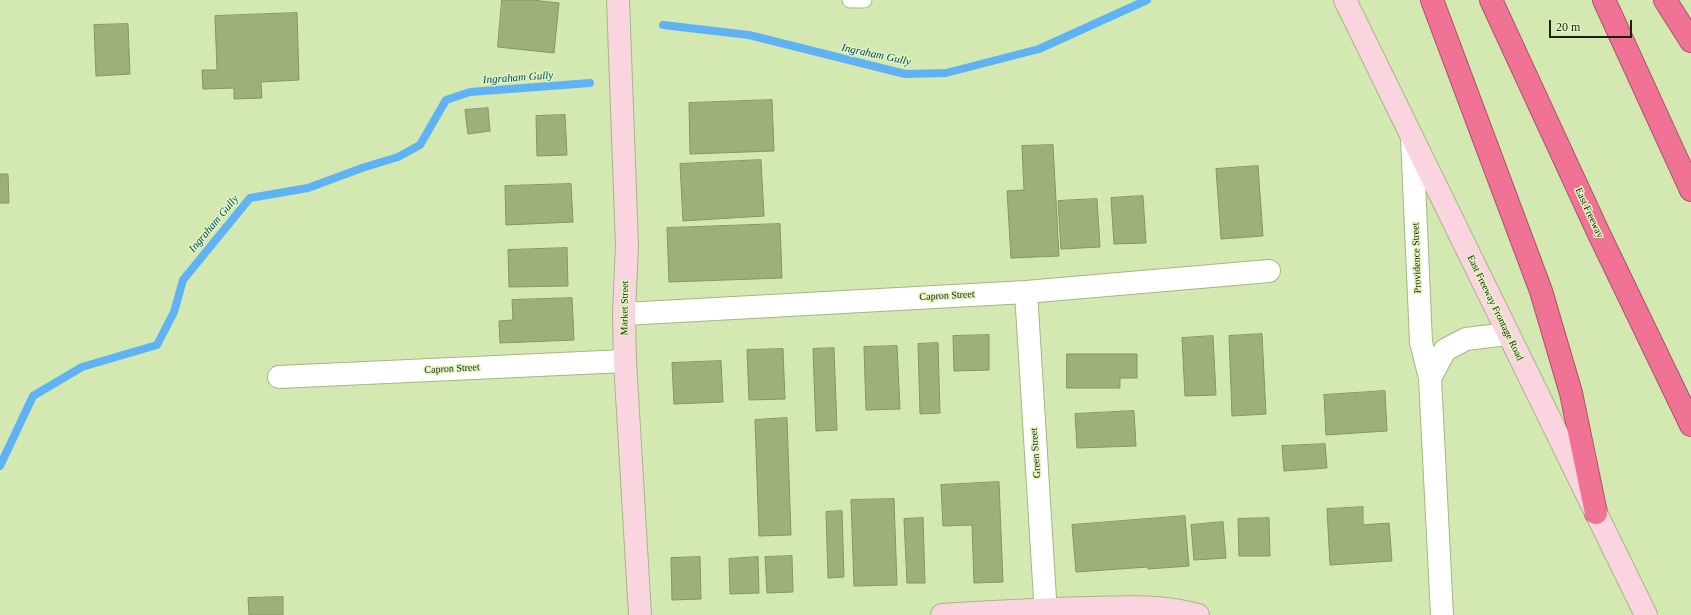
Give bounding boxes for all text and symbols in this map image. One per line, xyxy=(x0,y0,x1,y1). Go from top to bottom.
scale bar xyxy=(1551,12,1634,38)
text: 20 m xyxy=(1556,20,1580,34)
water label: Ingraham Gully xyxy=(840,41,912,69)
water label: Ingraham Gully xyxy=(482,69,554,87)
street label: East Freeway xyxy=(1572,186,1606,240)
water label: Ingraham Gully xyxy=(186,193,242,255)
street label: Providence Street xyxy=(1410,222,1424,294)
street label: East Freeway Frontage Road xyxy=(1464,253,1526,363)
street label: Market Street xyxy=(619,281,631,335)
street label: Capron Street xyxy=(919,289,975,303)
street label: Capron Street xyxy=(424,362,480,376)
street label: Green Street xyxy=(1028,428,1044,478)

